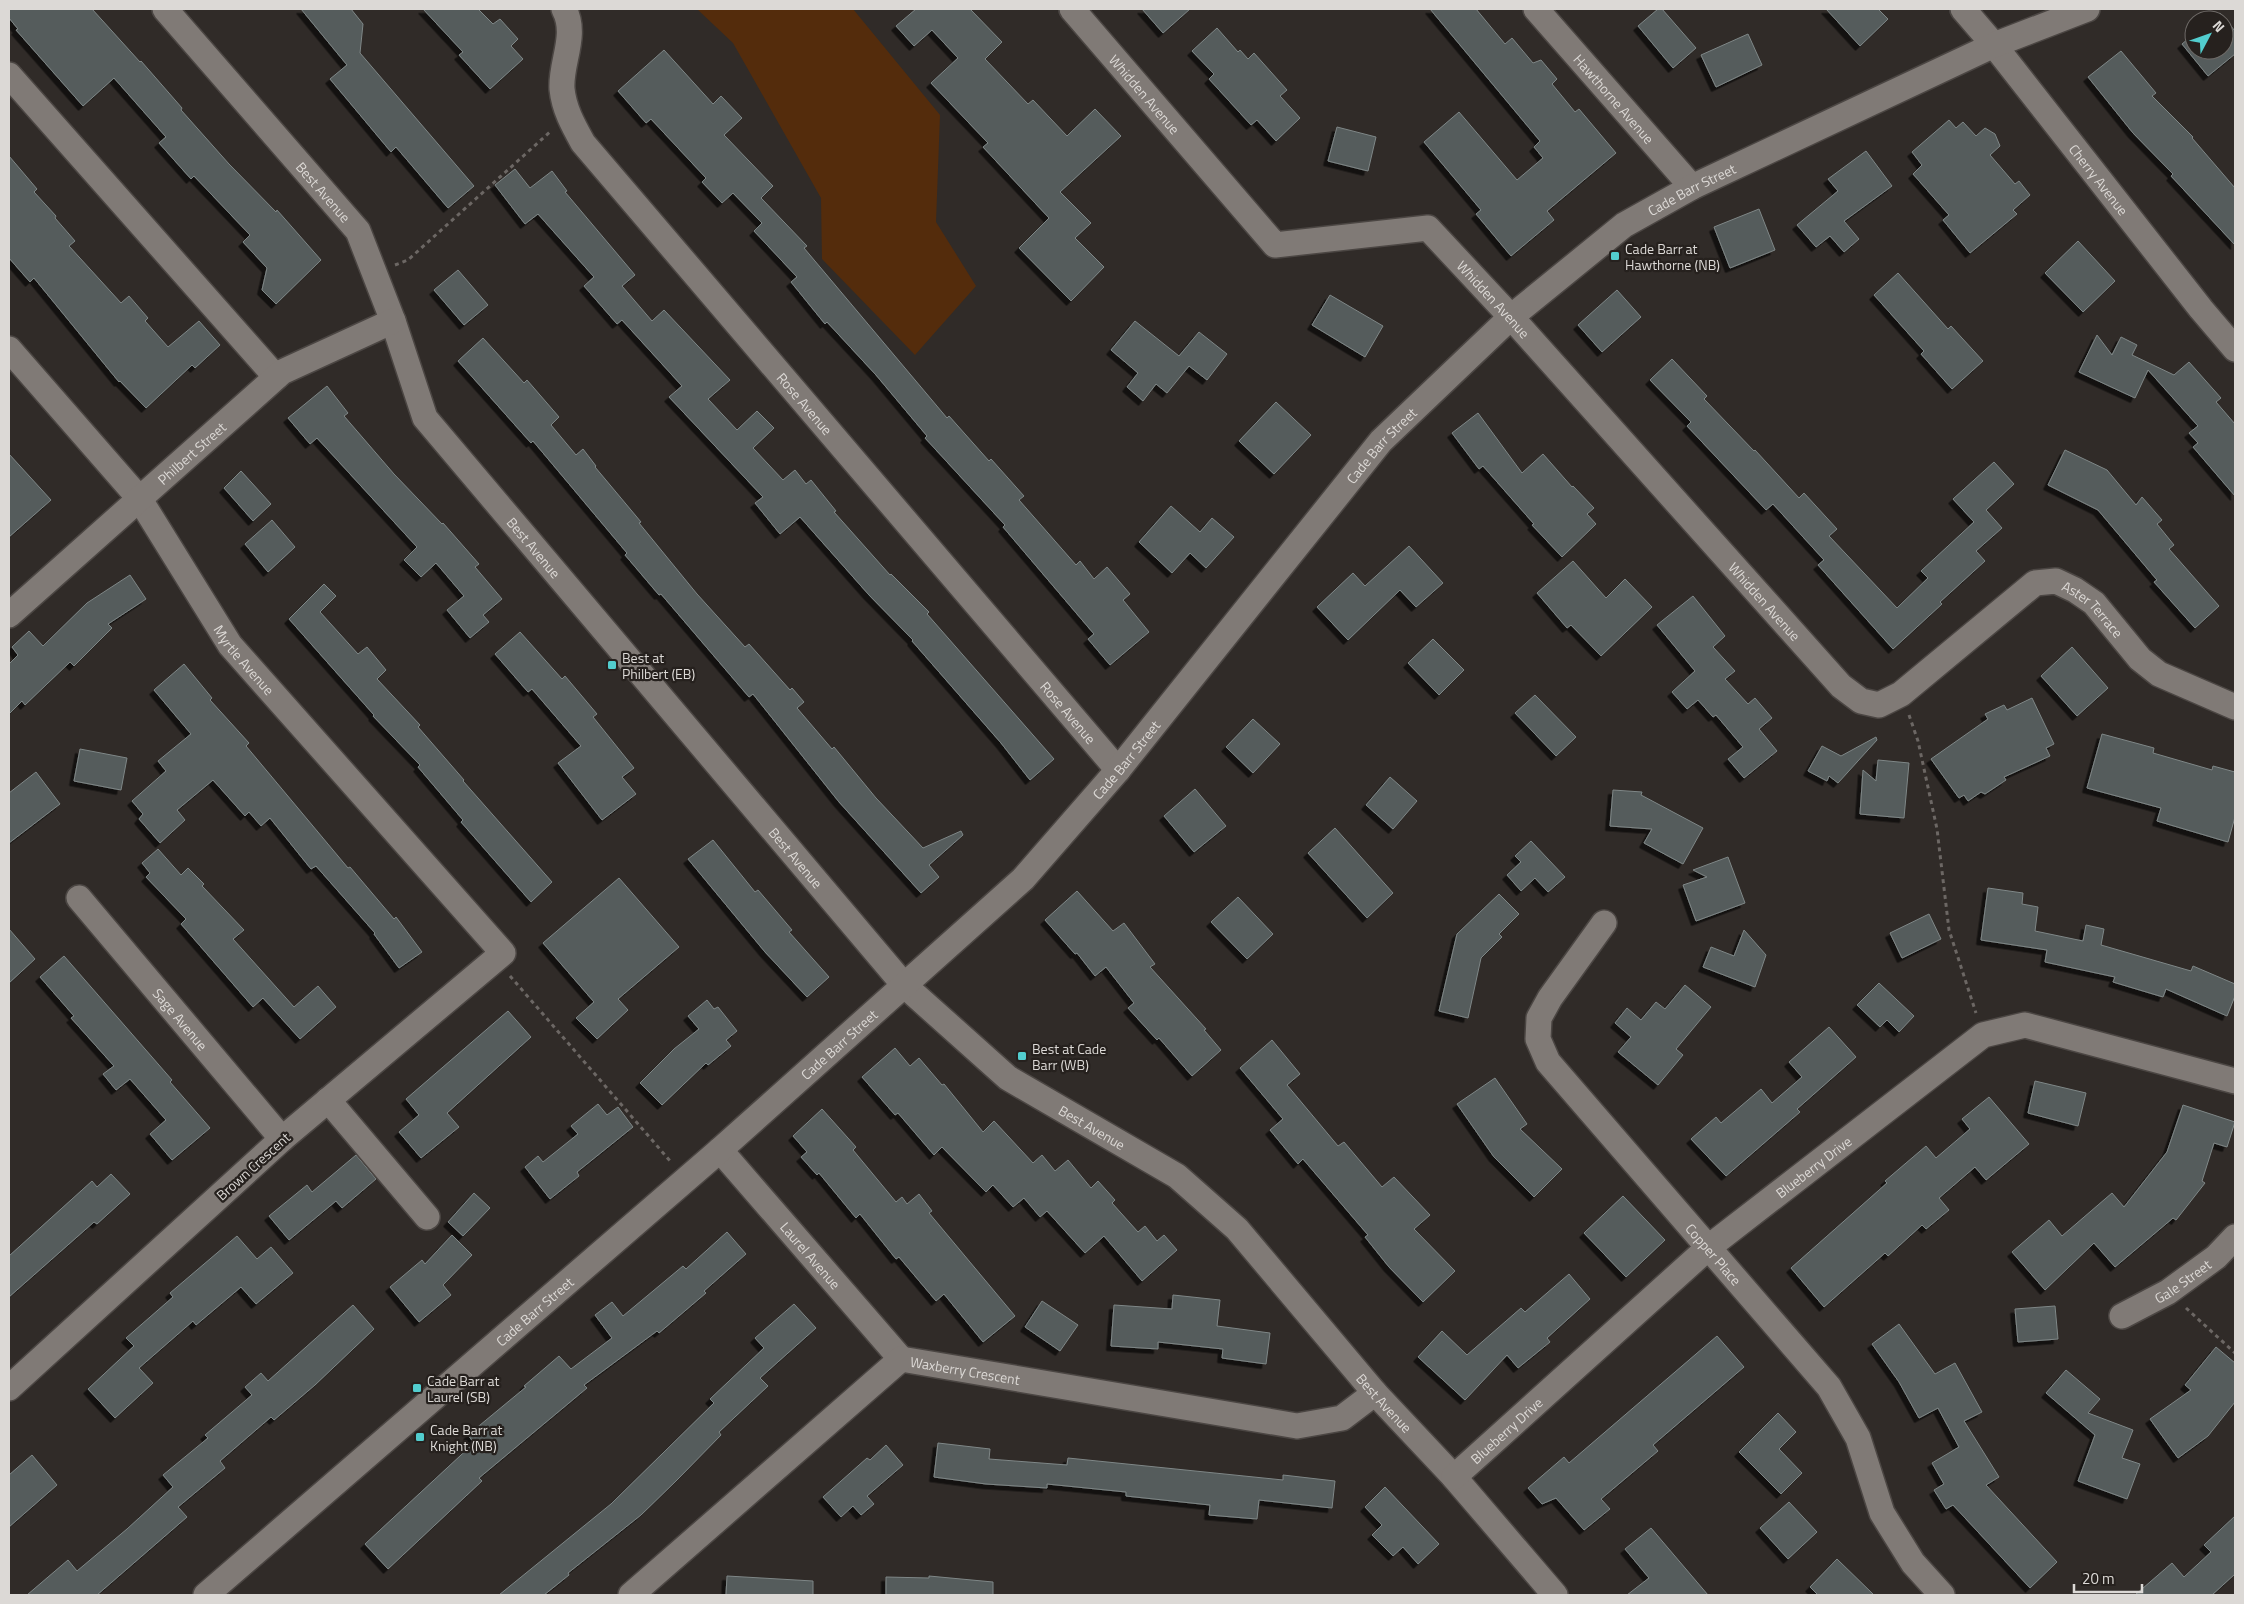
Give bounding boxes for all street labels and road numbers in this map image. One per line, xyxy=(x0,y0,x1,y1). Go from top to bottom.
street label: Whidden Avenue xyxy=(1105,49,1185,138)
street label: Hawthorne Avenue xyxy=(1569,49,1660,148)
street label: Cherry Avenue xyxy=(2065,139,2134,219)
street label: Best Avenue xyxy=(292,157,356,226)
street label: Cade Barr Street xyxy=(1643,157,1739,220)
street label: Whidden Avenue xyxy=(1452,255,1535,342)
street label: Rose Avenue xyxy=(772,367,838,439)
street label: Cade Barr Street xyxy=(1341,402,1421,488)
street label: Philbert Street xyxy=(152,416,230,489)
street label: Best Avenue xyxy=(502,512,566,582)
street label: Whidden Avenue xyxy=(1724,557,1806,645)
street label: Aster Terrace xyxy=(2059,575,2129,642)
street label: Myrtle Avenue xyxy=(209,620,280,699)
street label: Rose Avenue xyxy=(1036,676,1101,748)
street label: Cade Barr Street xyxy=(1087,715,1165,804)
street label: Best Avenue xyxy=(764,822,828,892)
street label: Sage Avenue xyxy=(148,983,213,1055)
street label: Cade Barr Street xyxy=(796,1004,882,1084)
street label: Best Avenue xyxy=(1055,1099,1130,1155)
street label: Brown Crescent xyxy=(211,1127,295,1205)
street label: Blueberry Drive xyxy=(1771,1130,1856,1203)
street label: Laurel Avenue xyxy=(776,1217,846,1293)
street label: Copper Place xyxy=(1681,1218,1747,1290)
street label: Gale Street xyxy=(2150,1254,2215,1308)
street label: Cade Barr Street xyxy=(491,1271,578,1351)
street label: Waxberry Crescent xyxy=(909,1350,1022,1389)
street label: Best Avenue xyxy=(1352,1368,1417,1437)
street label: Blueberry Drive xyxy=(1465,1392,1547,1468)

